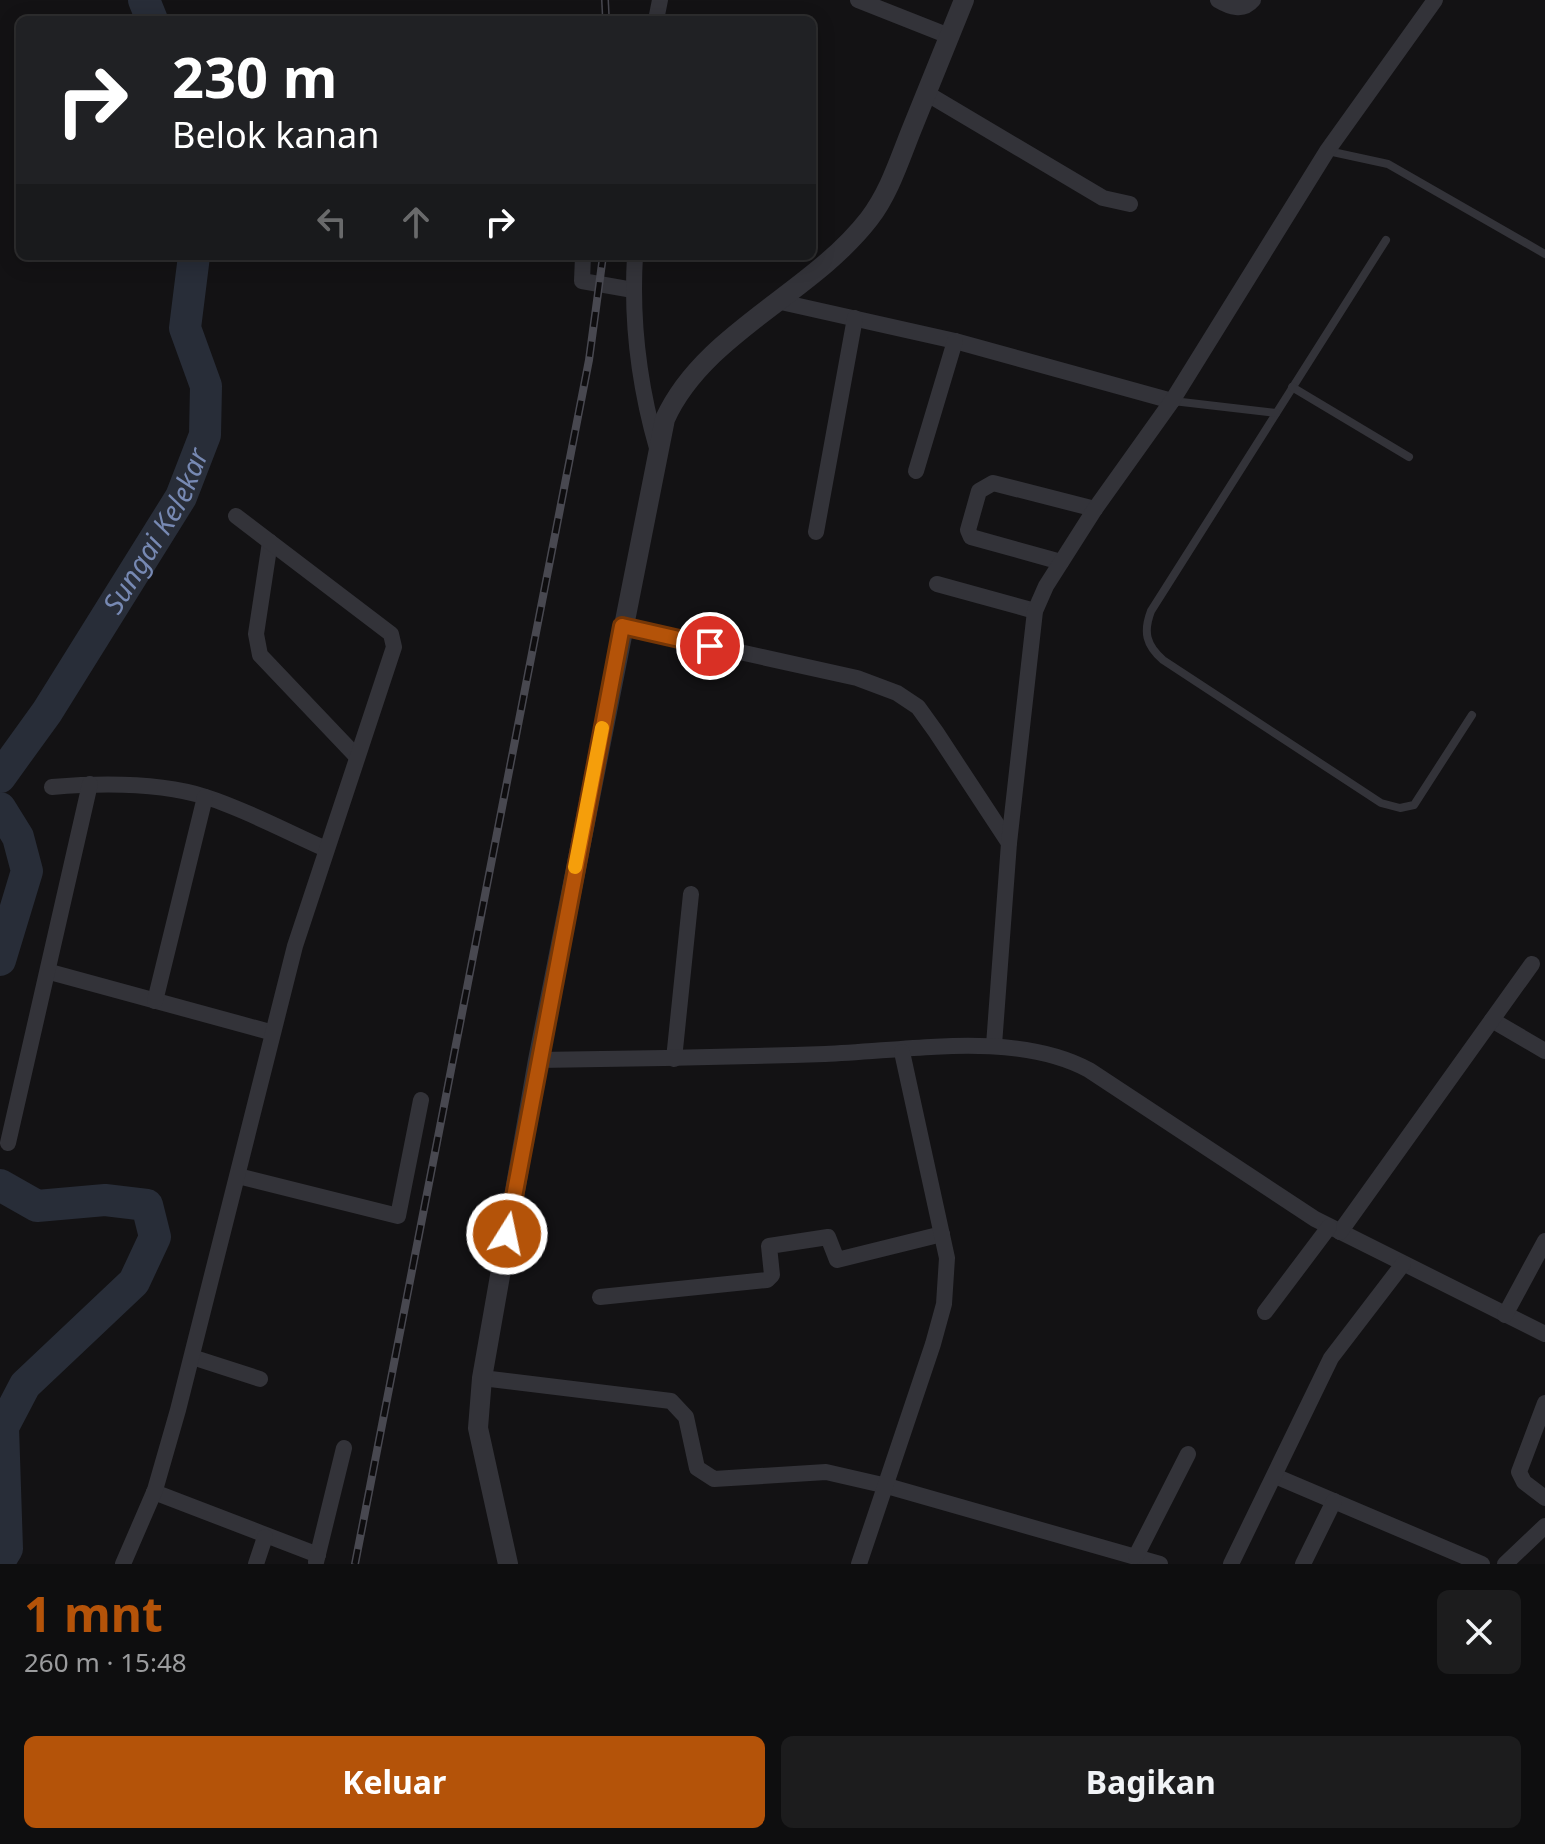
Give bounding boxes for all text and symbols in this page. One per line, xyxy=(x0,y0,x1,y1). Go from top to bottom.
text: 230 m xyxy=(172,38,337,114)
icon: right xyxy=(40,48,144,152)
text: Belok kanan xyxy=(172,110,379,159)
icon: left xyxy=(310,200,354,244)
icon: ahead xyxy=(394,200,438,244)
icon: right xyxy=(478,200,522,244)
water label: Sungai Kelekar xyxy=(93,440,217,620)
pin xyxy=(676,612,744,680)
icon: arrive xyxy=(688,624,732,668)
position arrow xyxy=(465,1192,549,1276)
text: 1 mnt xyxy=(24,1581,163,1646)
button: close xyxy=(1437,1590,1521,1674)
text: 260 m · 15:48 xyxy=(24,1644,187,1680)
button: Keluar xyxy=(24,1736,765,1828)
button: Bagikan xyxy=(781,1736,1521,1828)

